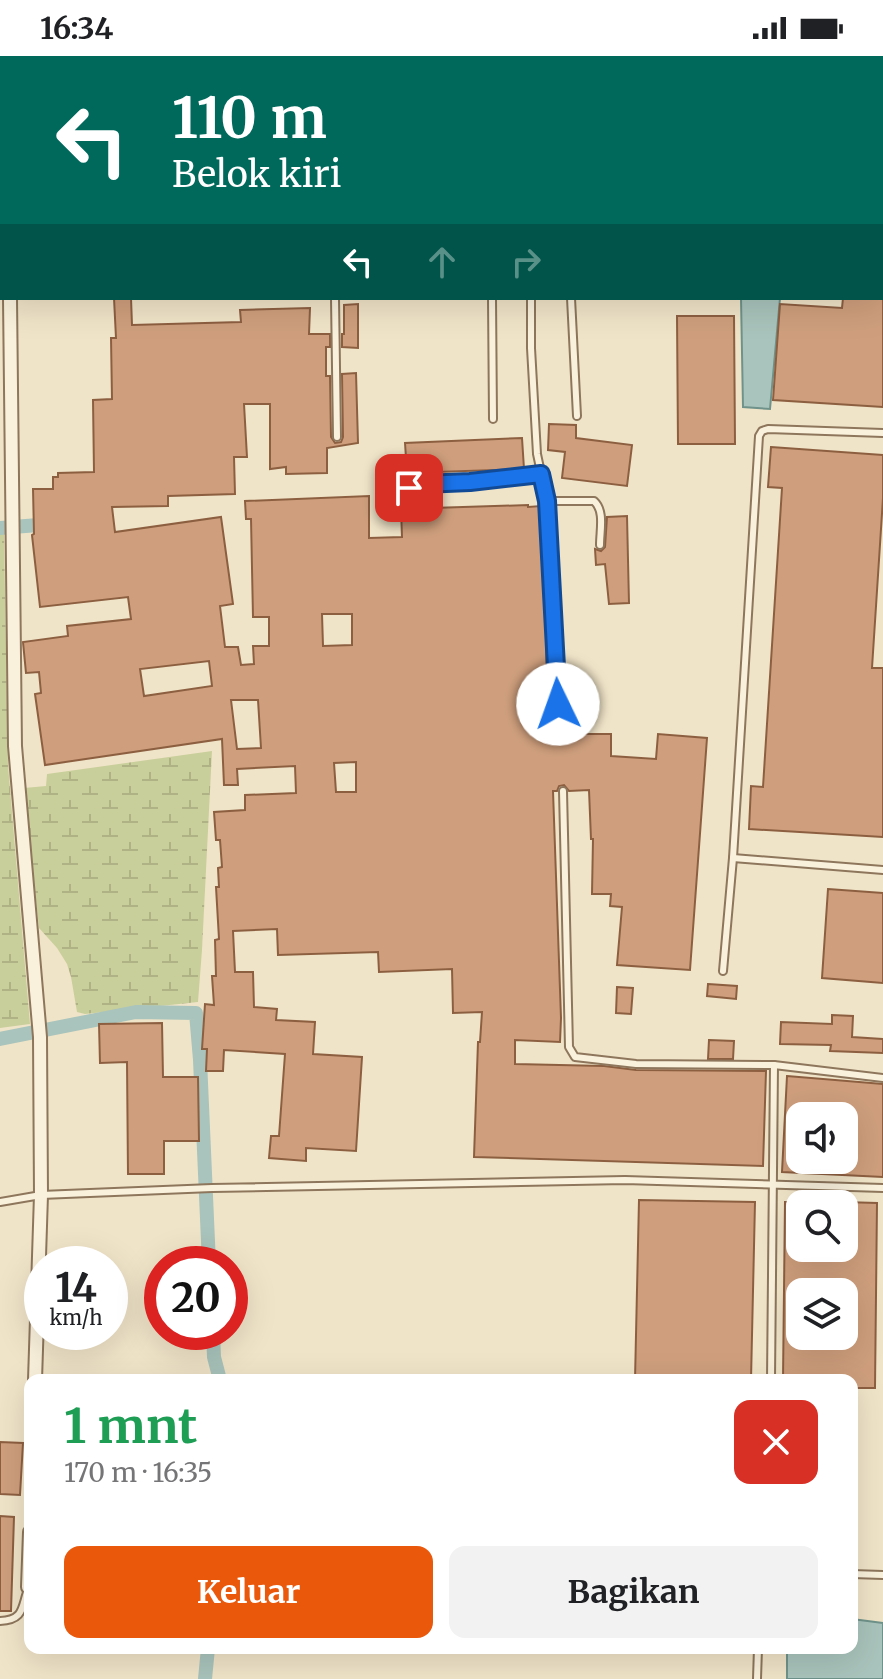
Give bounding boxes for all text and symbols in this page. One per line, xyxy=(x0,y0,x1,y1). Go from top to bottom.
text: 16:34 xyxy=(40,9,113,47)
text: 110 m xyxy=(172,83,327,153)
icon: left xyxy=(40,88,144,192)
text: Belok kiri xyxy=(172,152,341,197)
icon: left xyxy=(336,240,380,284)
icon: ahead xyxy=(420,240,464,284)
icon: right xyxy=(504,240,548,284)
pin xyxy=(375,454,443,522)
icon: arrive xyxy=(387,466,431,510)
position arrow xyxy=(516,662,600,746)
map controls xyxy=(786,1102,858,1350)
button: sound xyxy=(786,1102,858,1174)
button: search xyxy=(786,1190,858,1262)
speed limit sign: 20 xyxy=(144,1246,248,1350)
text: 14 xyxy=(55,1263,97,1313)
button: layers xyxy=(786,1278,858,1350)
text: km/h xyxy=(50,1305,102,1330)
text: 1 mnt xyxy=(64,1396,197,1456)
button: close xyxy=(734,1400,818,1484)
text: 170 m · 16:35 xyxy=(64,1456,212,1489)
button: Keluar xyxy=(64,1546,433,1638)
button: Bagikan xyxy=(449,1546,818,1638)

